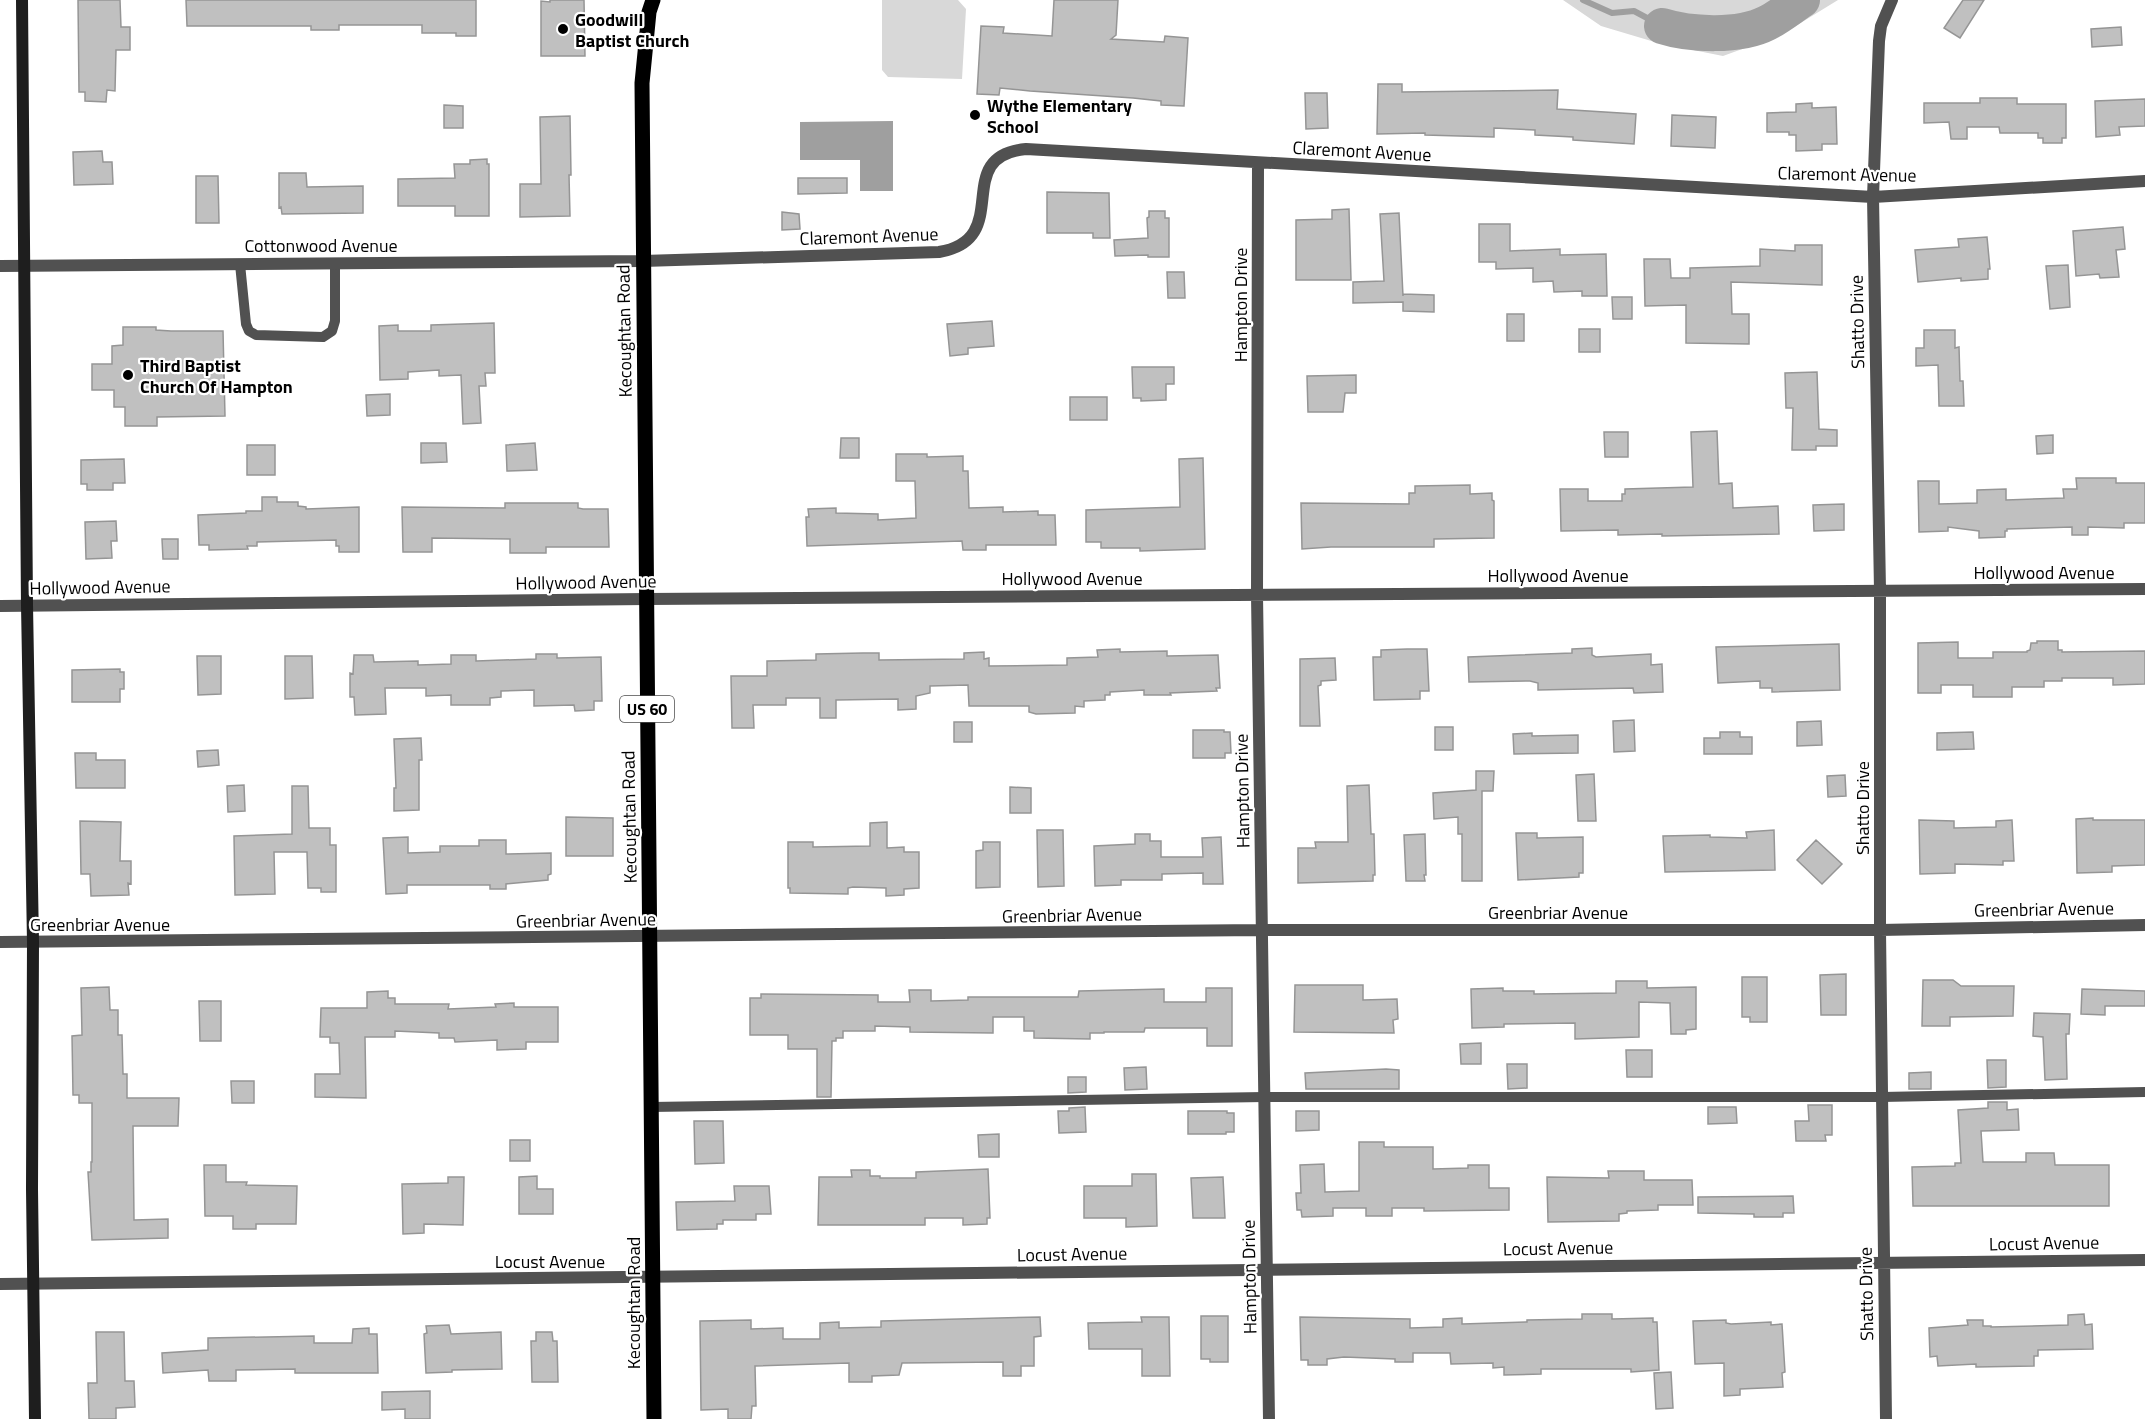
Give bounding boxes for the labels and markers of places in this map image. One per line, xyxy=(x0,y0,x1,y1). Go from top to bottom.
place label: Goodwill Baptist Church xyxy=(575,6,690,54)
marker: Goodwill Baptist Church xyxy=(556,22,570,36)
place label: Wythe Elementary School xyxy=(987,92,1132,140)
marker: Wythe Elementary School xyxy=(968,108,982,122)
place label: Third Baptist Church Of Hampton xyxy=(140,352,293,400)
marker: Third Baptist Church Of Hampton xyxy=(121,368,135,382)

